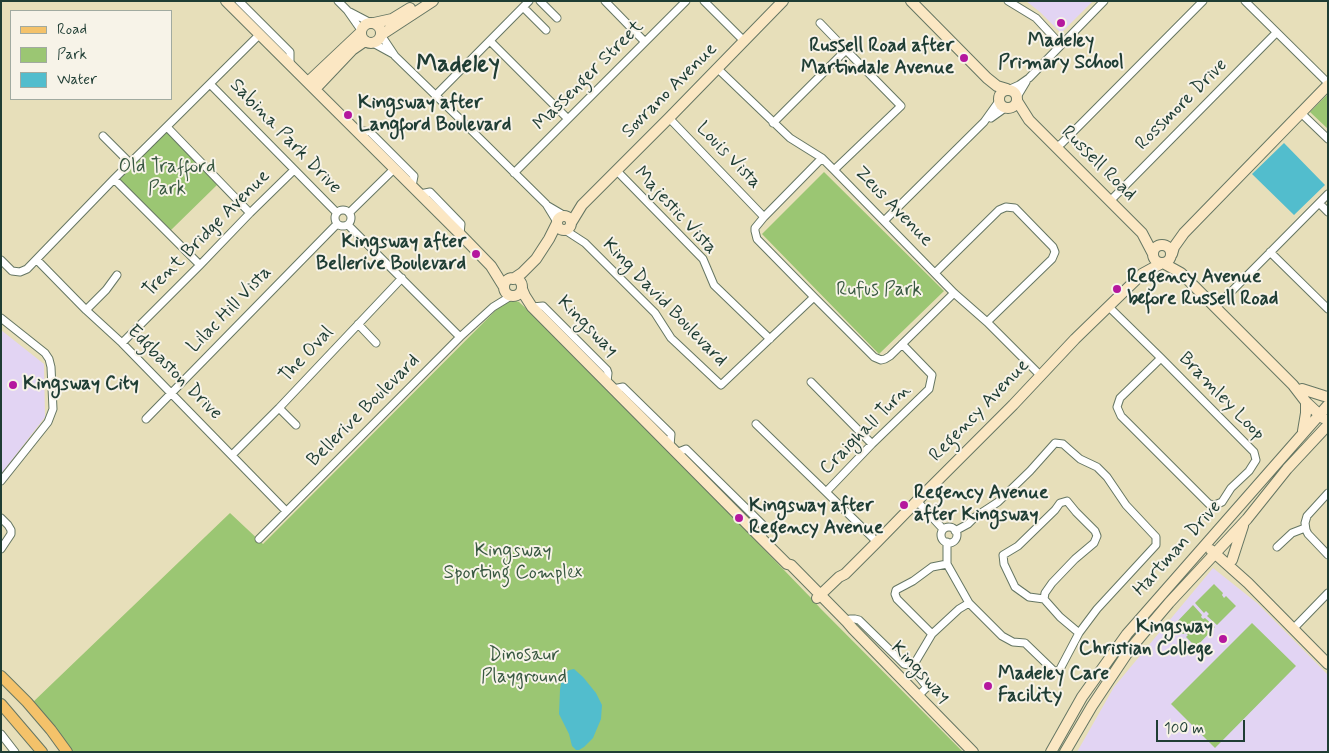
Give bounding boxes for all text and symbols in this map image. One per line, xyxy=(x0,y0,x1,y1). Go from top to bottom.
legend xyxy=(10,10,172,100)
street label: Massenger Street xyxy=(529,16,649,136)
marker: Madeley Primary School xyxy=(1055,17,1067,29)
text: Road xyxy=(57,20,87,40)
place label: Madeley Primary School xyxy=(998,31,1124,75)
place label: Russell Road after Martindale Avenue xyxy=(801,36,954,80)
street label: Sovrano Avenue xyxy=(618,39,722,143)
text: Park xyxy=(57,45,87,65)
district label: Madeley xyxy=(416,52,500,80)
marker: Russell Road after Martindale Avenue xyxy=(958,52,970,64)
street label: Rossmore Drive xyxy=(1131,54,1233,156)
text: Water xyxy=(57,70,97,90)
street label: Sabina Park Drive xyxy=(224,75,346,199)
place label: Kingsway after Langford Boulevard xyxy=(358,93,511,137)
marker: Kingsway after Langford Boulevard xyxy=(342,109,354,121)
street label: Louis Vista xyxy=(691,118,765,194)
street label: Russell Road xyxy=(1056,122,1140,206)
park label: Old Trafford Park xyxy=(119,157,215,201)
street label: Majestic Vista xyxy=(629,162,721,260)
street label: Zeus Avenue xyxy=(849,162,937,252)
street label: Trent Bridge Avenue xyxy=(139,166,275,302)
place label: Kingsway after Bellerive Boulevard xyxy=(316,232,466,276)
street label: King David Boulevard xyxy=(597,234,731,372)
marker: Kingsway after Bellerive Boulevard xyxy=(470,248,482,260)
street label: Lilac Hill Vista xyxy=(183,262,277,358)
place label: Regency Avenue before Russell Road xyxy=(1127,267,1278,311)
park label: Rufus Park xyxy=(836,280,922,302)
marker: Regency Avenue before Russell Road xyxy=(1111,283,1123,295)
street label: Kingsway xyxy=(552,292,622,362)
street label: Edgbaston Drive xyxy=(122,321,226,425)
street label: The Oval xyxy=(275,322,339,388)
street label: Bramley Loop xyxy=(1173,348,1269,446)
street label: Bellerive Boulevard xyxy=(303,350,425,472)
street label: Regency Avenue xyxy=(925,355,1035,467)
place label: Kingsway City xyxy=(23,374,139,396)
marker: Kingsway City xyxy=(7,379,19,391)
street label: Craighall Turn xyxy=(816,380,916,480)
place label: Regency Avenue after Kingsway xyxy=(914,483,1048,527)
place label: Kingsway after Regency Avenue xyxy=(749,496,883,540)
street label: Hartman Drive xyxy=(1129,496,1227,602)
marker: Regency Avenue after Kingsway xyxy=(898,499,910,511)
marker: Kingsway after Regency Avenue xyxy=(733,512,745,524)
park label: Kingsway Sporting Complex xyxy=(444,541,582,585)
place label: Kingsway Christian College xyxy=(1079,617,1213,661)
marker: Kingsway Christian College xyxy=(1217,633,1229,645)
street label: Kingsway xyxy=(885,637,955,709)
park label: Dinosaur Playground xyxy=(481,645,567,689)
place label: Madeley Care Facility xyxy=(998,664,1109,708)
marker: Madeley Care Facility xyxy=(982,680,994,692)
scale bar xyxy=(1159,710,1248,742)
text: 100 m xyxy=(1164,719,1204,739)

